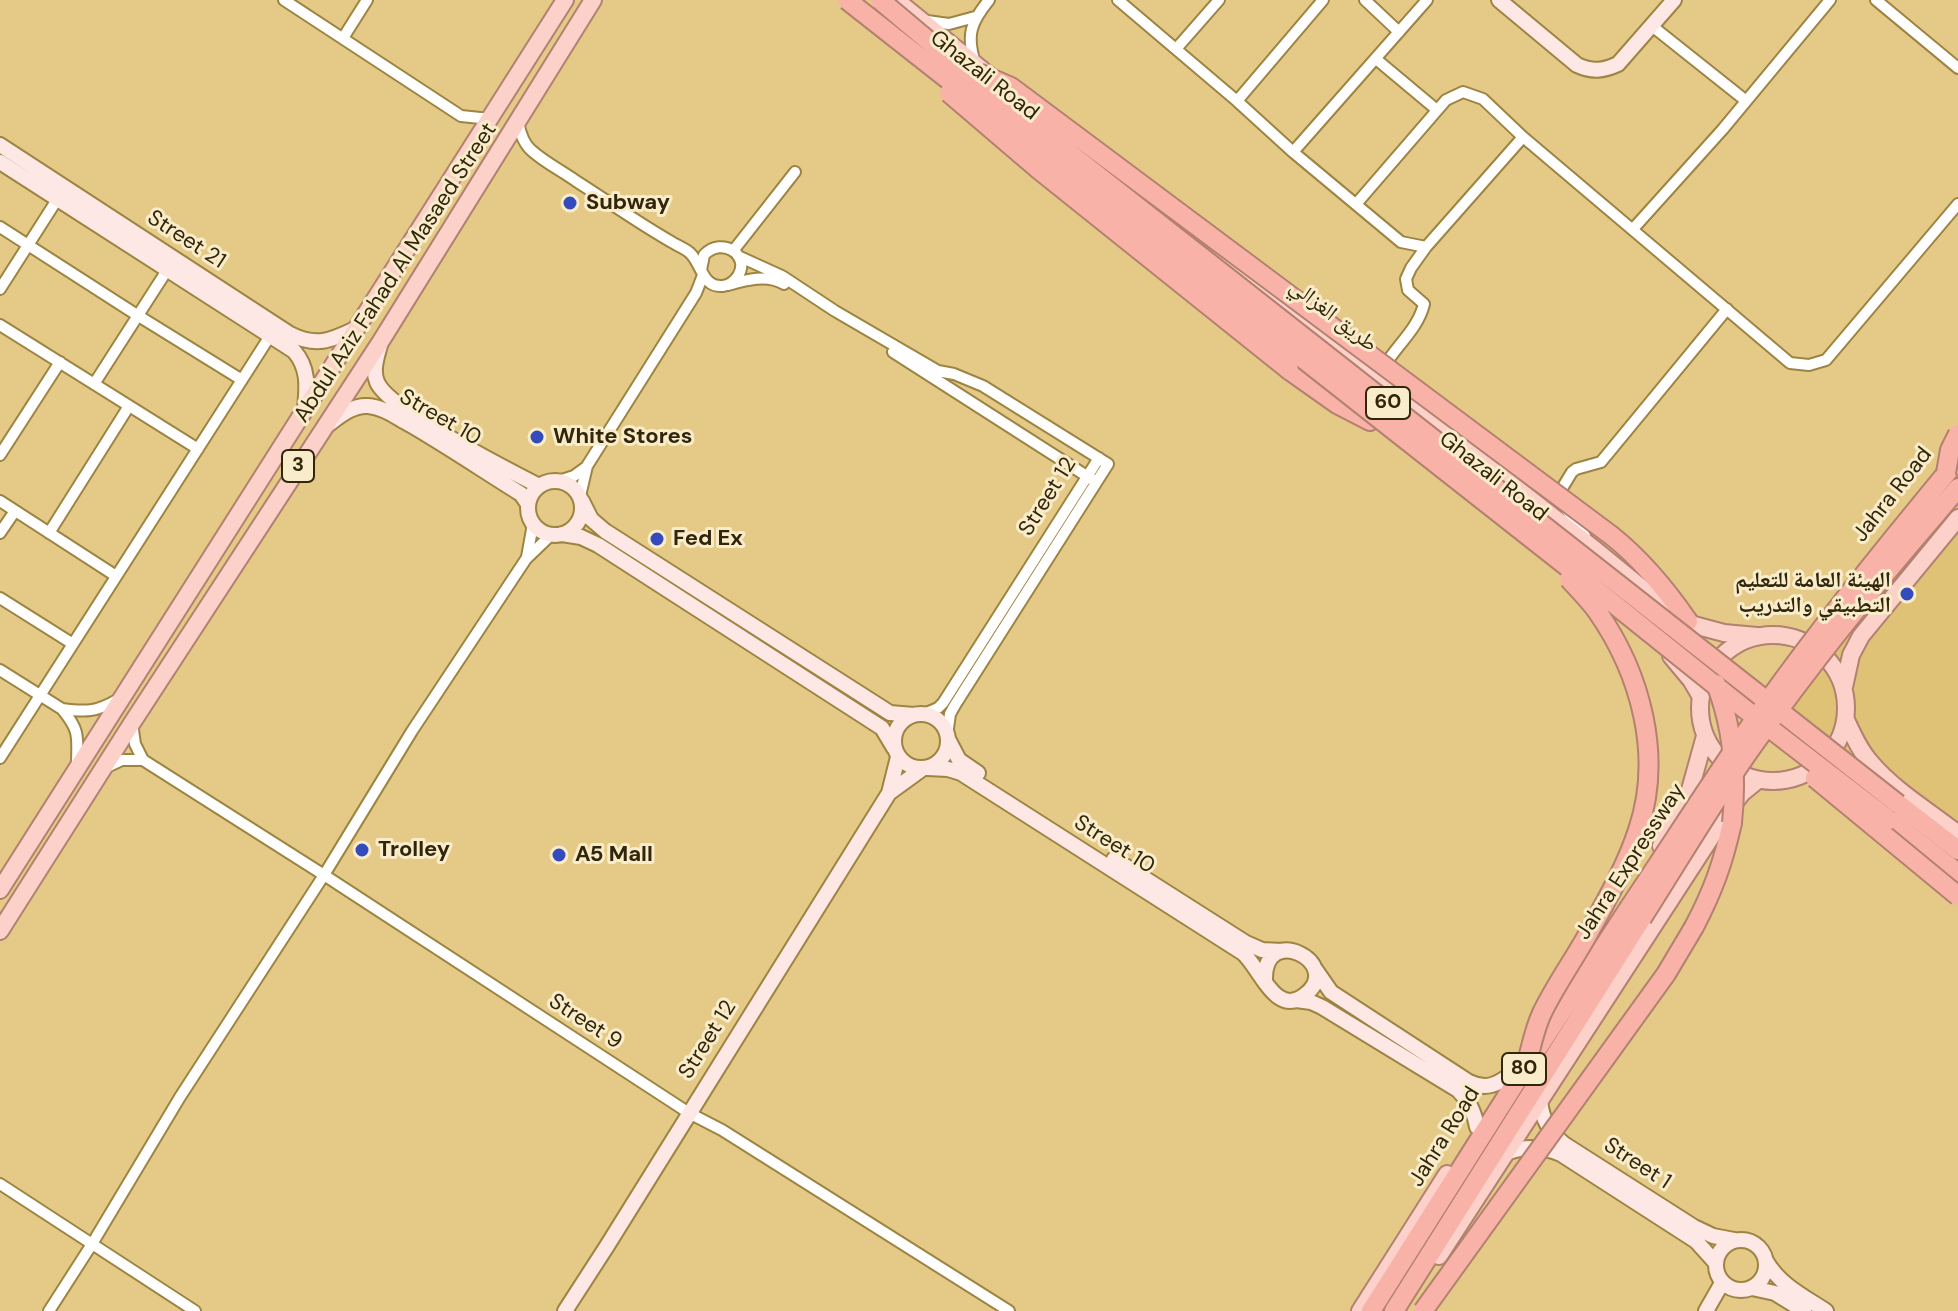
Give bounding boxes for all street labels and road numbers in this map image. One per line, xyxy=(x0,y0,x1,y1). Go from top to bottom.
street label: Ghazali Road xyxy=(924,25,1044,127)
street label: Abdul Aziz Fahad Al Masaed Street xyxy=(289,118,503,428)
street label: Street 21 xyxy=(142,205,230,275)
street label: طريق الغزالي xyxy=(1284,274,1382,358)
street label: Street 10 xyxy=(394,384,486,452)
road number: 60 xyxy=(1366,387,1410,419)
street label: Ghazali Road xyxy=(1433,426,1553,528)
street label: Jahra Road xyxy=(1848,442,1938,548)
road number: 3 xyxy=(282,450,314,482)
street label: Street 12 xyxy=(1014,453,1082,541)
street label: Jahra Expressway xyxy=(1571,779,1691,945)
street label: Street 10 xyxy=(1069,810,1159,880)
street label: Street 9 xyxy=(543,989,627,1055)
street label: Street 12 xyxy=(674,996,742,1084)
road number: 80 xyxy=(1502,1053,1546,1085)
street label: Jahra Road xyxy=(1404,1082,1486,1192)
street label: Street 1 xyxy=(1598,1132,1676,1196)

